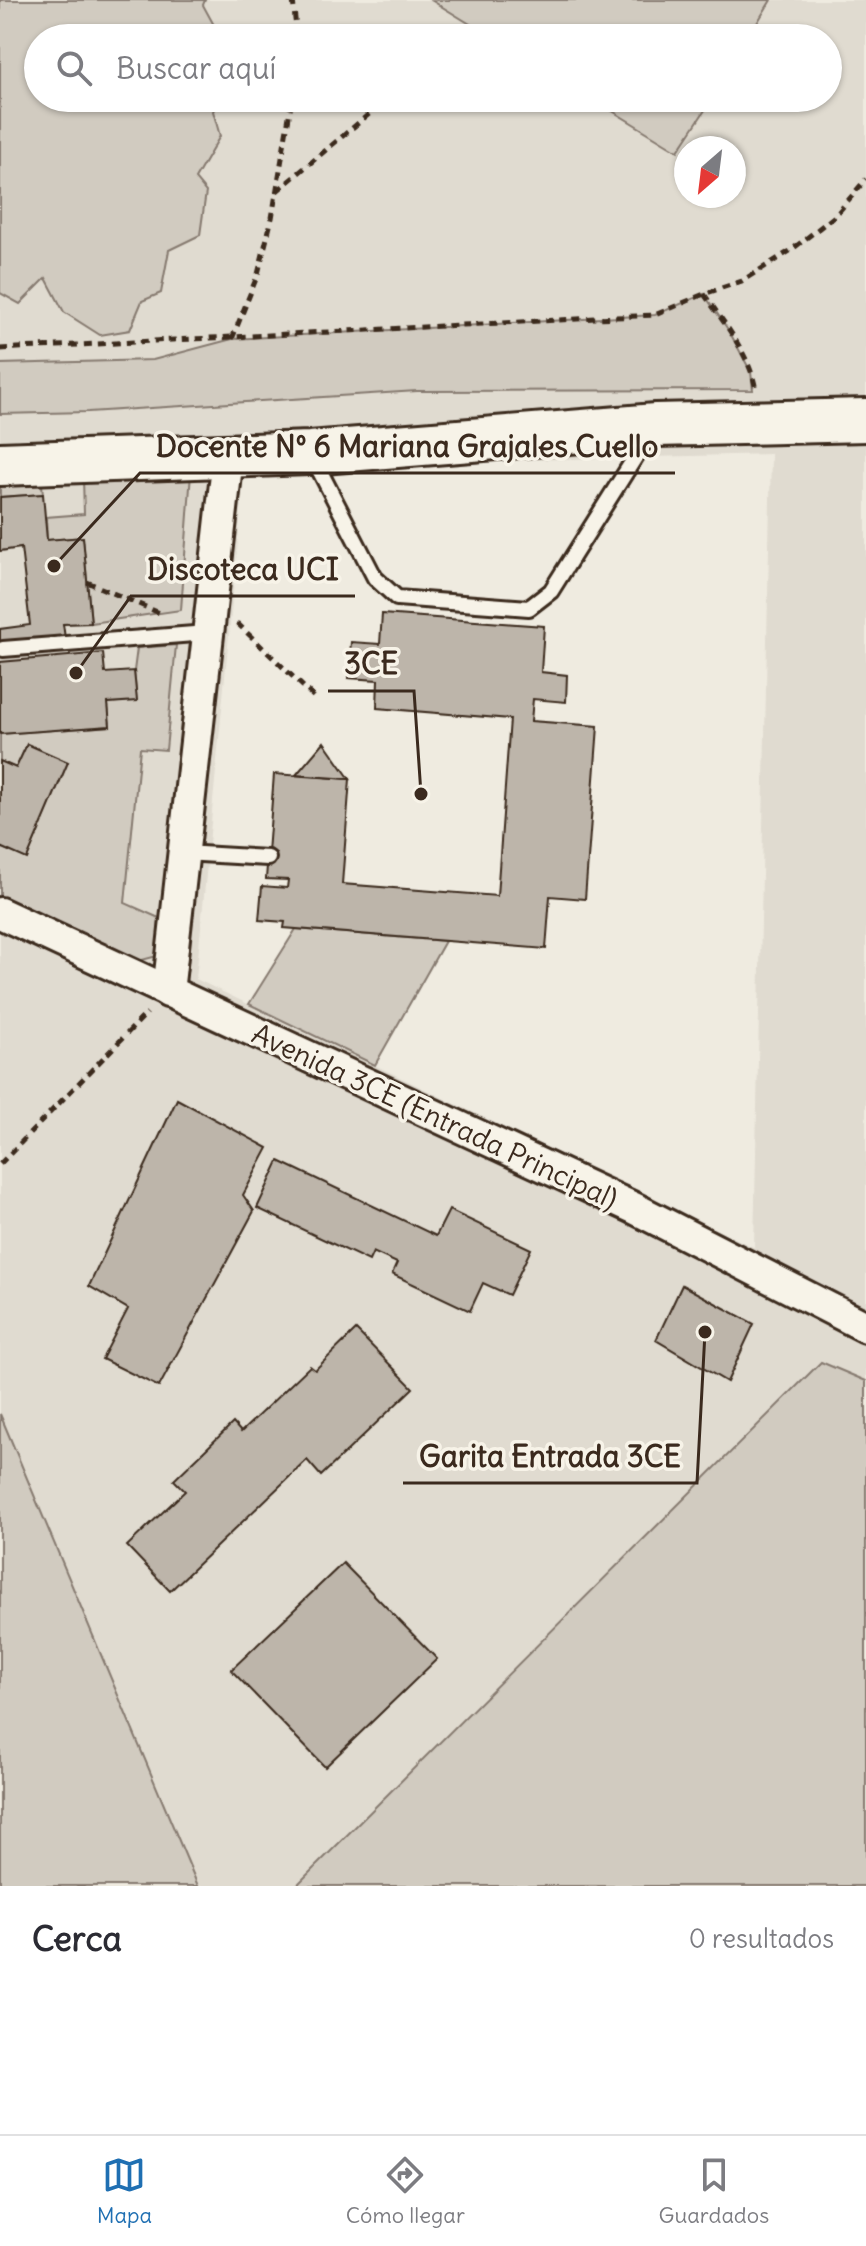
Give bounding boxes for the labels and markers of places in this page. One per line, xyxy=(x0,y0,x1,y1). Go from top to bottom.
callout: Docente Nº 6 Mariana Grajales Cuello xyxy=(140,419,675,473)
callout: Discoteca UCI xyxy=(131,542,355,596)
callout: 3CE xyxy=(328,637,414,691)
callout: Garita Entrada 3CE xyxy=(403,1429,697,1483)

